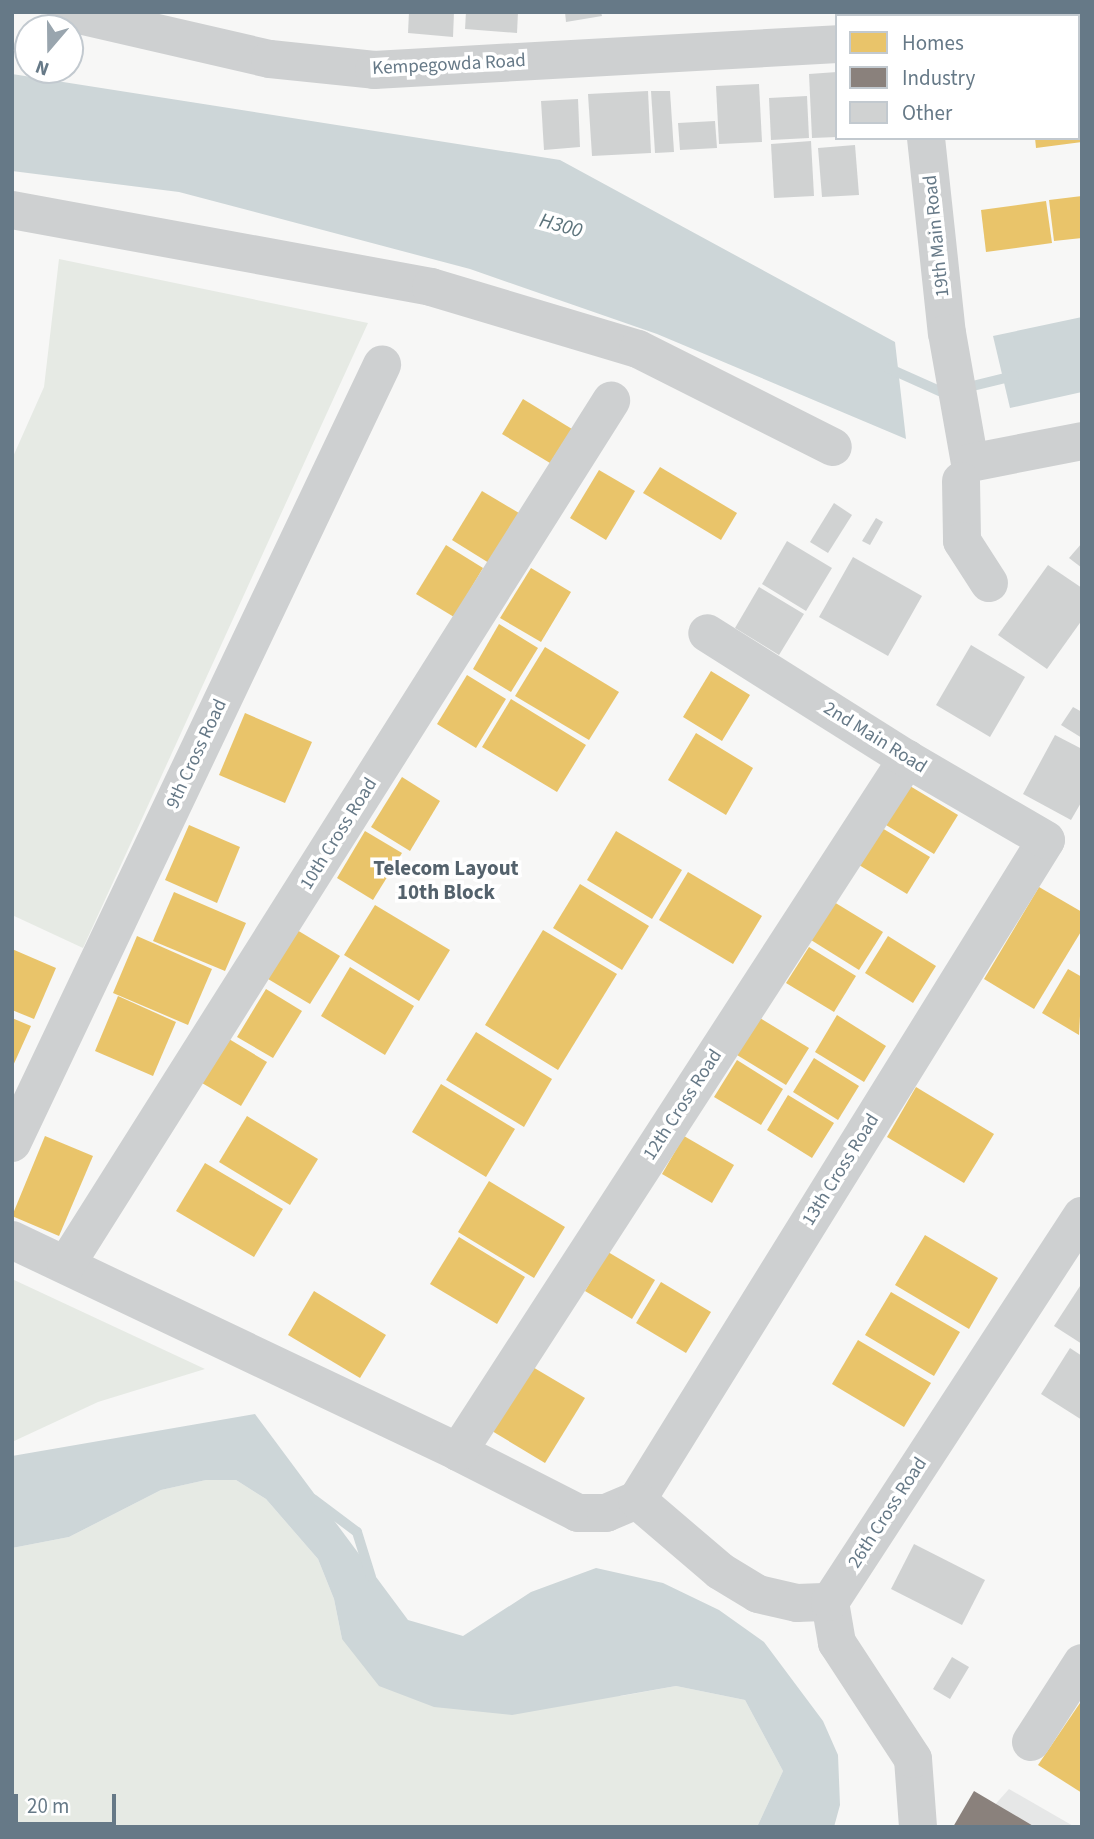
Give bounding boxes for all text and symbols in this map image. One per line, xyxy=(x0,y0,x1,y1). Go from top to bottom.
north arrow xyxy=(14,14,84,84)
legend xyxy=(835,14,1080,140)
text: Homes xyxy=(902,28,964,58)
street label: Kempegowda Road xyxy=(372,50,526,80)
text: N xyxy=(32,52,53,82)
text: Industry xyxy=(902,63,975,93)
text: Other xyxy=(902,98,952,128)
street label: 19th Main Road xyxy=(919,174,955,298)
water label: H300 xyxy=(537,207,585,243)
street label: 9th Cross Road xyxy=(162,696,232,812)
street label: 2nd Main Road xyxy=(819,697,931,779)
street label: 10th Cross Road xyxy=(296,774,382,894)
district label: Telecom Layout 10th Block xyxy=(373,855,519,905)
street label: 12th Cross Road xyxy=(639,1045,727,1165)
street label: 13th Cross Road xyxy=(798,1110,884,1230)
street label: 26th Cross Road xyxy=(844,1453,932,1573)
scale bar xyxy=(18,1780,119,1824)
text: 20 m xyxy=(27,1791,69,1821)

